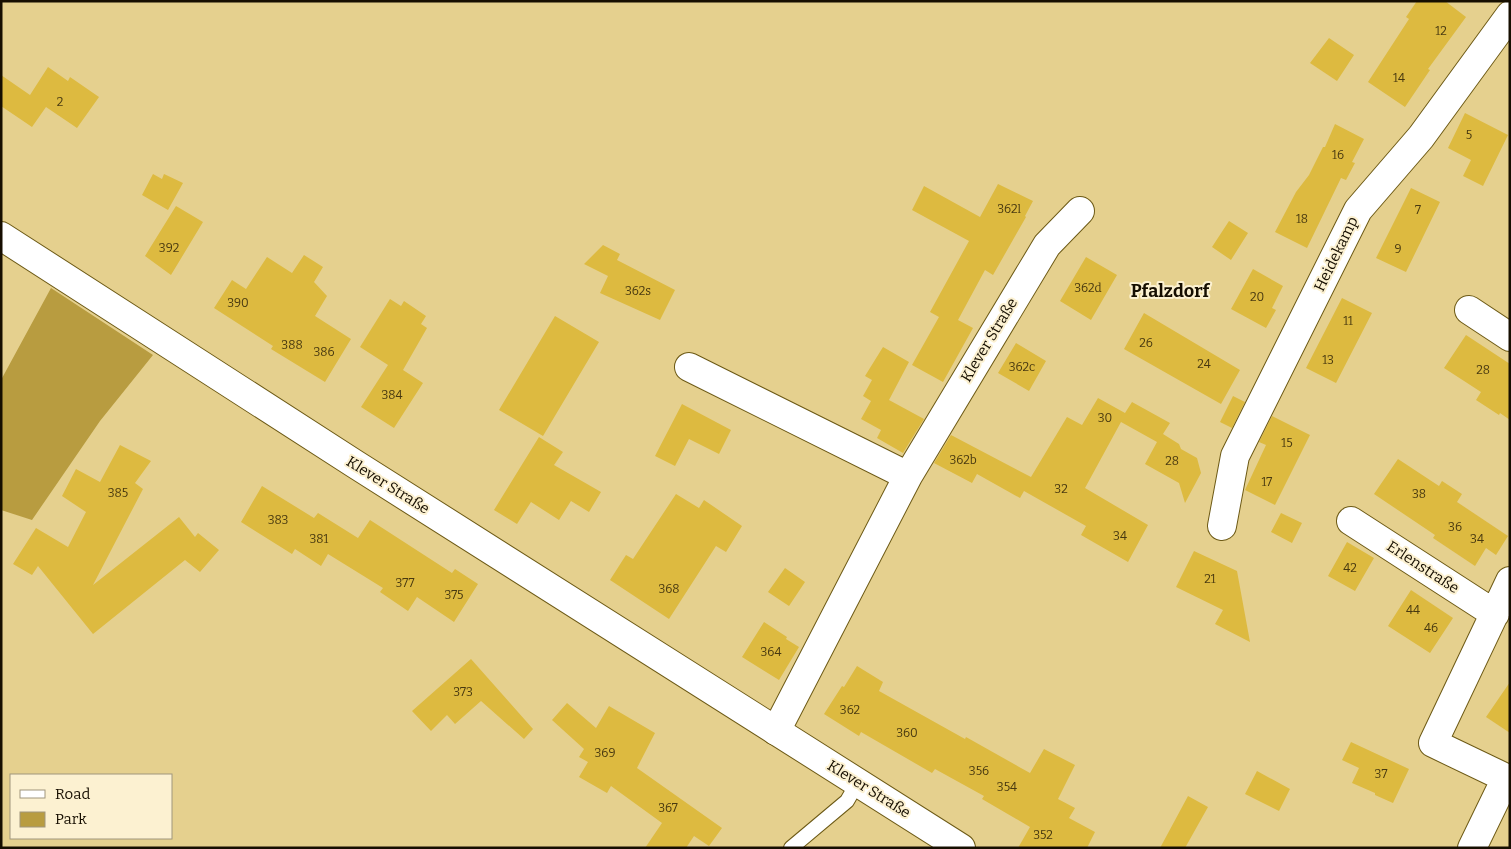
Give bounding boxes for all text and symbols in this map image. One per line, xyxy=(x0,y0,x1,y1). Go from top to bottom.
house number: 12 xyxy=(1435,24,1447,38)
house number: 14 xyxy=(1393,71,1405,85)
house number: 2 xyxy=(57,95,63,109)
house number: 5 xyxy=(1466,128,1472,142)
house number: 16 xyxy=(1332,148,1344,162)
house number: 362l xyxy=(997,202,1021,216)
house number: 7 xyxy=(1415,203,1421,217)
house number: 18 xyxy=(1296,212,1308,226)
street label: Heidekamp xyxy=(1310,214,1362,294)
house number: 392 xyxy=(159,241,179,255)
house number: 9 xyxy=(1394,242,1402,256)
district label: Pfalzdorf xyxy=(1131,280,1211,302)
house number: 362d xyxy=(1074,281,1102,295)
house number: 362s xyxy=(625,284,651,298)
house number: 20 xyxy=(1250,290,1264,304)
street label: Klever Straße xyxy=(957,295,1021,385)
house number: 390 xyxy=(227,296,249,310)
house number: 11 xyxy=(1343,314,1353,328)
house number: 26 xyxy=(1139,336,1153,350)
house number: 388 xyxy=(281,338,303,352)
house number: 386 xyxy=(313,345,335,359)
house number: 13 xyxy=(1322,353,1334,367)
house number: 24 xyxy=(1197,357,1211,371)
house number: 362c xyxy=(1009,360,1035,374)
house number: 28 xyxy=(1476,363,1490,377)
house number: 384 xyxy=(381,388,403,402)
house number: 30 xyxy=(1098,411,1112,425)
house number: 15 xyxy=(1281,436,1293,450)
street label: Klever Straße xyxy=(343,452,433,518)
house number: 362b xyxy=(949,453,977,467)
house number: 28 xyxy=(1165,454,1179,468)
house number: 17 xyxy=(1262,475,1272,489)
house number: 32 xyxy=(1054,482,1068,496)
house number: 385 xyxy=(108,486,128,500)
house number: 38 xyxy=(1412,487,1426,501)
house number: 383 xyxy=(268,513,288,527)
house number: 36 xyxy=(1448,520,1462,534)
house number: 34 xyxy=(1113,529,1127,543)
house number: 381 xyxy=(310,532,329,546)
house number: 34 xyxy=(1470,532,1484,546)
street label: Erlenstraße xyxy=(1384,537,1462,597)
house number: 42 xyxy=(1343,561,1357,575)
house number: 21 xyxy=(1204,572,1216,586)
house number: 377 xyxy=(396,576,414,590)
house number: 368 xyxy=(658,582,680,596)
house number: 375 xyxy=(444,588,464,602)
house number: 44 xyxy=(1406,603,1420,617)
house number: 46 xyxy=(1424,621,1438,635)
house number: 364 xyxy=(761,645,781,659)
house number: 373 xyxy=(453,685,473,699)
house number: 362 xyxy=(840,703,860,717)
house number: 360 xyxy=(896,726,918,740)
house number: 369 xyxy=(595,746,615,760)
street label: Klever Straße xyxy=(824,756,914,822)
house number: 356 xyxy=(969,764,989,778)
house number: 37 xyxy=(1375,767,1387,781)
legend xyxy=(10,774,172,839)
house number: 354 xyxy=(997,780,1017,794)
text: Road xyxy=(55,785,90,803)
house number: 367 xyxy=(658,801,678,815)
text: Park xyxy=(55,810,87,828)
house number: 352 xyxy=(1033,828,1053,842)

